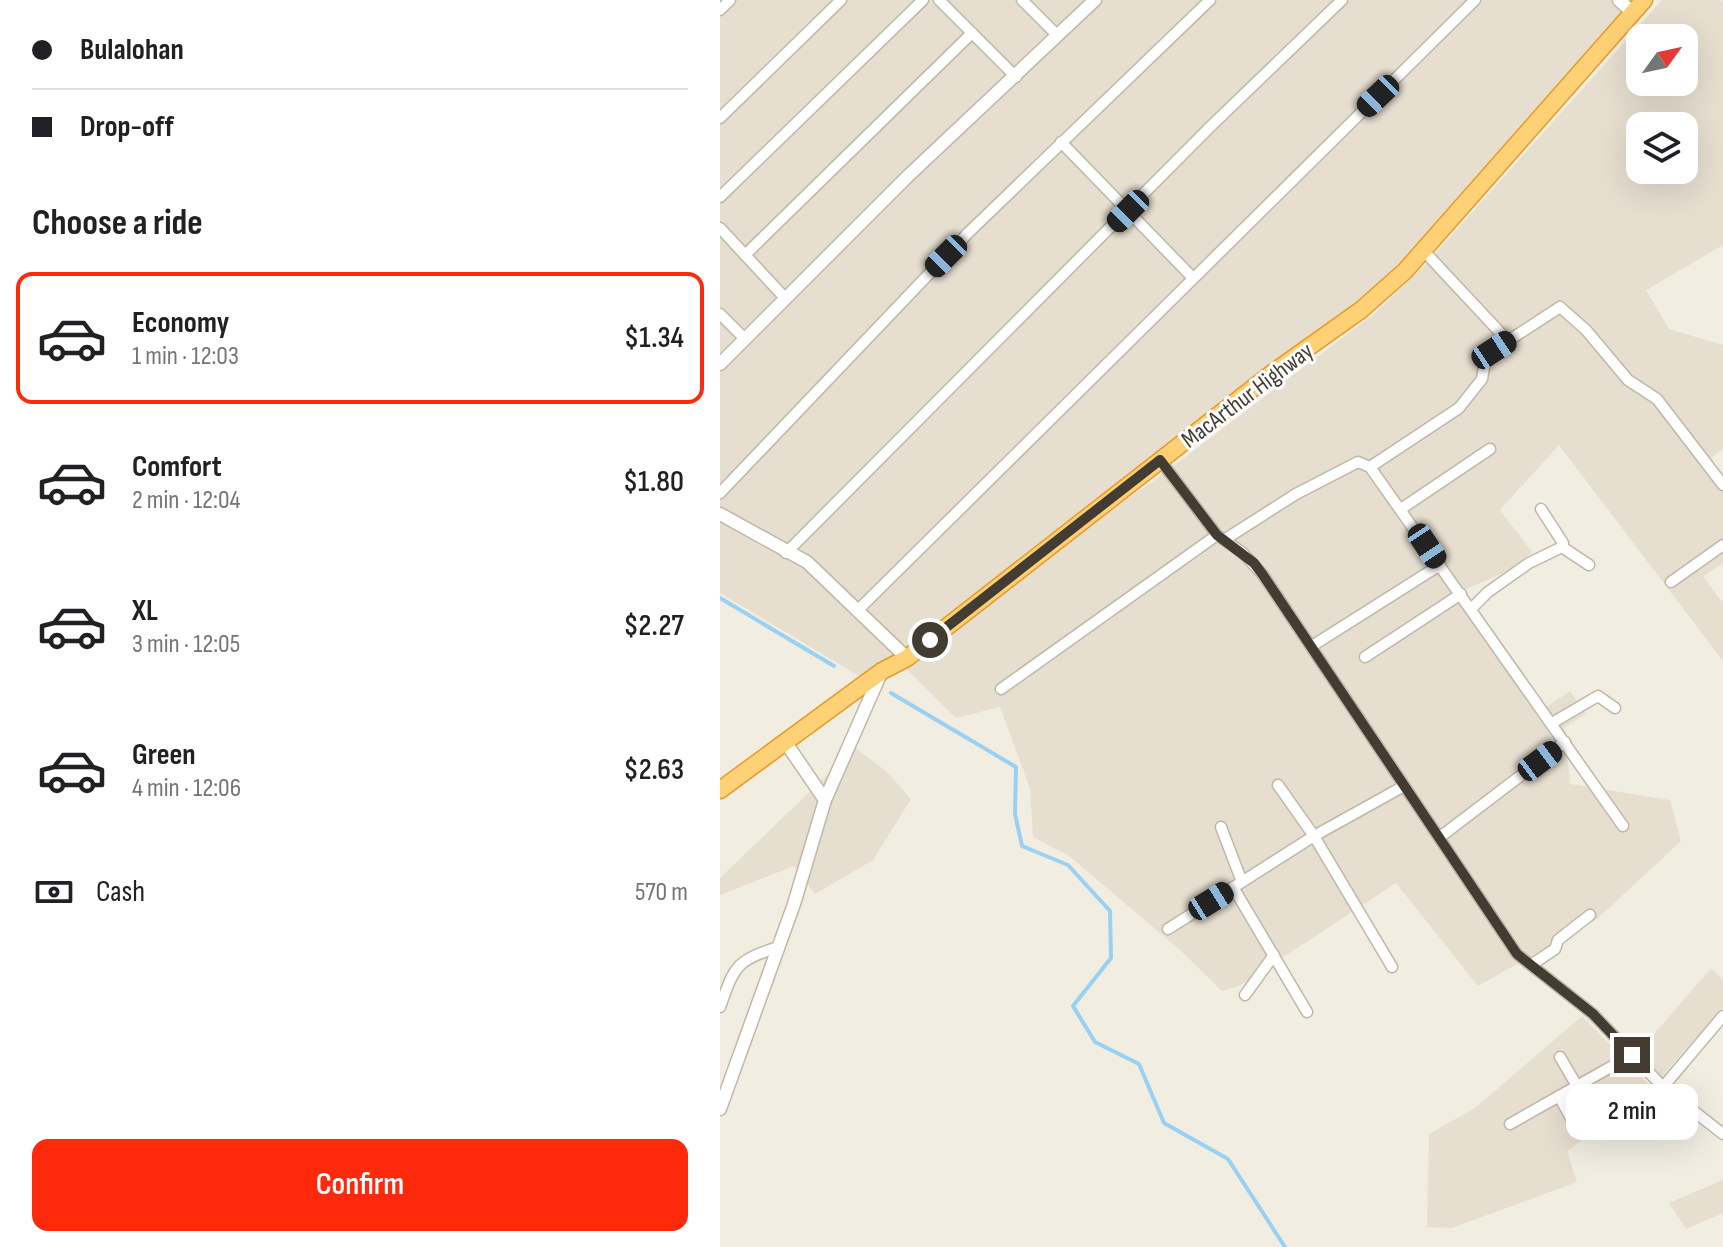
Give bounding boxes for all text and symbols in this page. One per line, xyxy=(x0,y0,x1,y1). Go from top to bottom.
north arrow xyxy=(1626,24,1698,96)
map controls xyxy=(1626,24,1698,184)
text: Bulalohan xyxy=(80,32,184,68)
car xyxy=(1352,71,1404,121)
text: Drop-off xyxy=(80,109,174,145)
button: layers xyxy=(1626,112,1698,184)
car xyxy=(1103,186,1153,236)
text: Choose a ride xyxy=(32,202,203,245)
car xyxy=(921,231,971,281)
icon: car xyxy=(36,302,108,374)
text: Economy xyxy=(132,305,229,341)
text: $1.34 xyxy=(624,320,684,356)
car xyxy=(1467,327,1521,373)
street label: MacArthur Highway xyxy=(1176,336,1319,454)
text: 1 min · 12:03 xyxy=(132,341,239,372)
icon: car xyxy=(36,446,108,518)
text: Comfort xyxy=(132,449,222,485)
text: $1.80 xyxy=(623,464,684,500)
text: 2 min · 12:04 xyxy=(132,485,240,516)
car xyxy=(1404,519,1450,573)
icon: car xyxy=(36,590,108,662)
text: XL xyxy=(132,593,158,629)
text: $2.27 xyxy=(623,608,684,644)
route start xyxy=(912,622,948,658)
text: 3 min · 12:05 xyxy=(132,629,240,660)
icon: car xyxy=(36,734,108,806)
text: Green xyxy=(132,737,196,773)
car xyxy=(1514,737,1566,785)
text: $2.63 xyxy=(624,752,684,788)
text: 4 min · 12:06 xyxy=(132,773,241,804)
icon: cash xyxy=(32,870,76,914)
text: Cash xyxy=(96,874,145,910)
text: 570 m xyxy=(635,877,688,908)
car xyxy=(1184,878,1238,924)
route end xyxy=(1614,1037,1650,1073)
callout: 2 min xyxy=(1566,1083,1698,1139)
text: 2 min xyxy=(1608,1096,1656,1127)
button: Confirm xyxy=(32,1139,688,1231)

